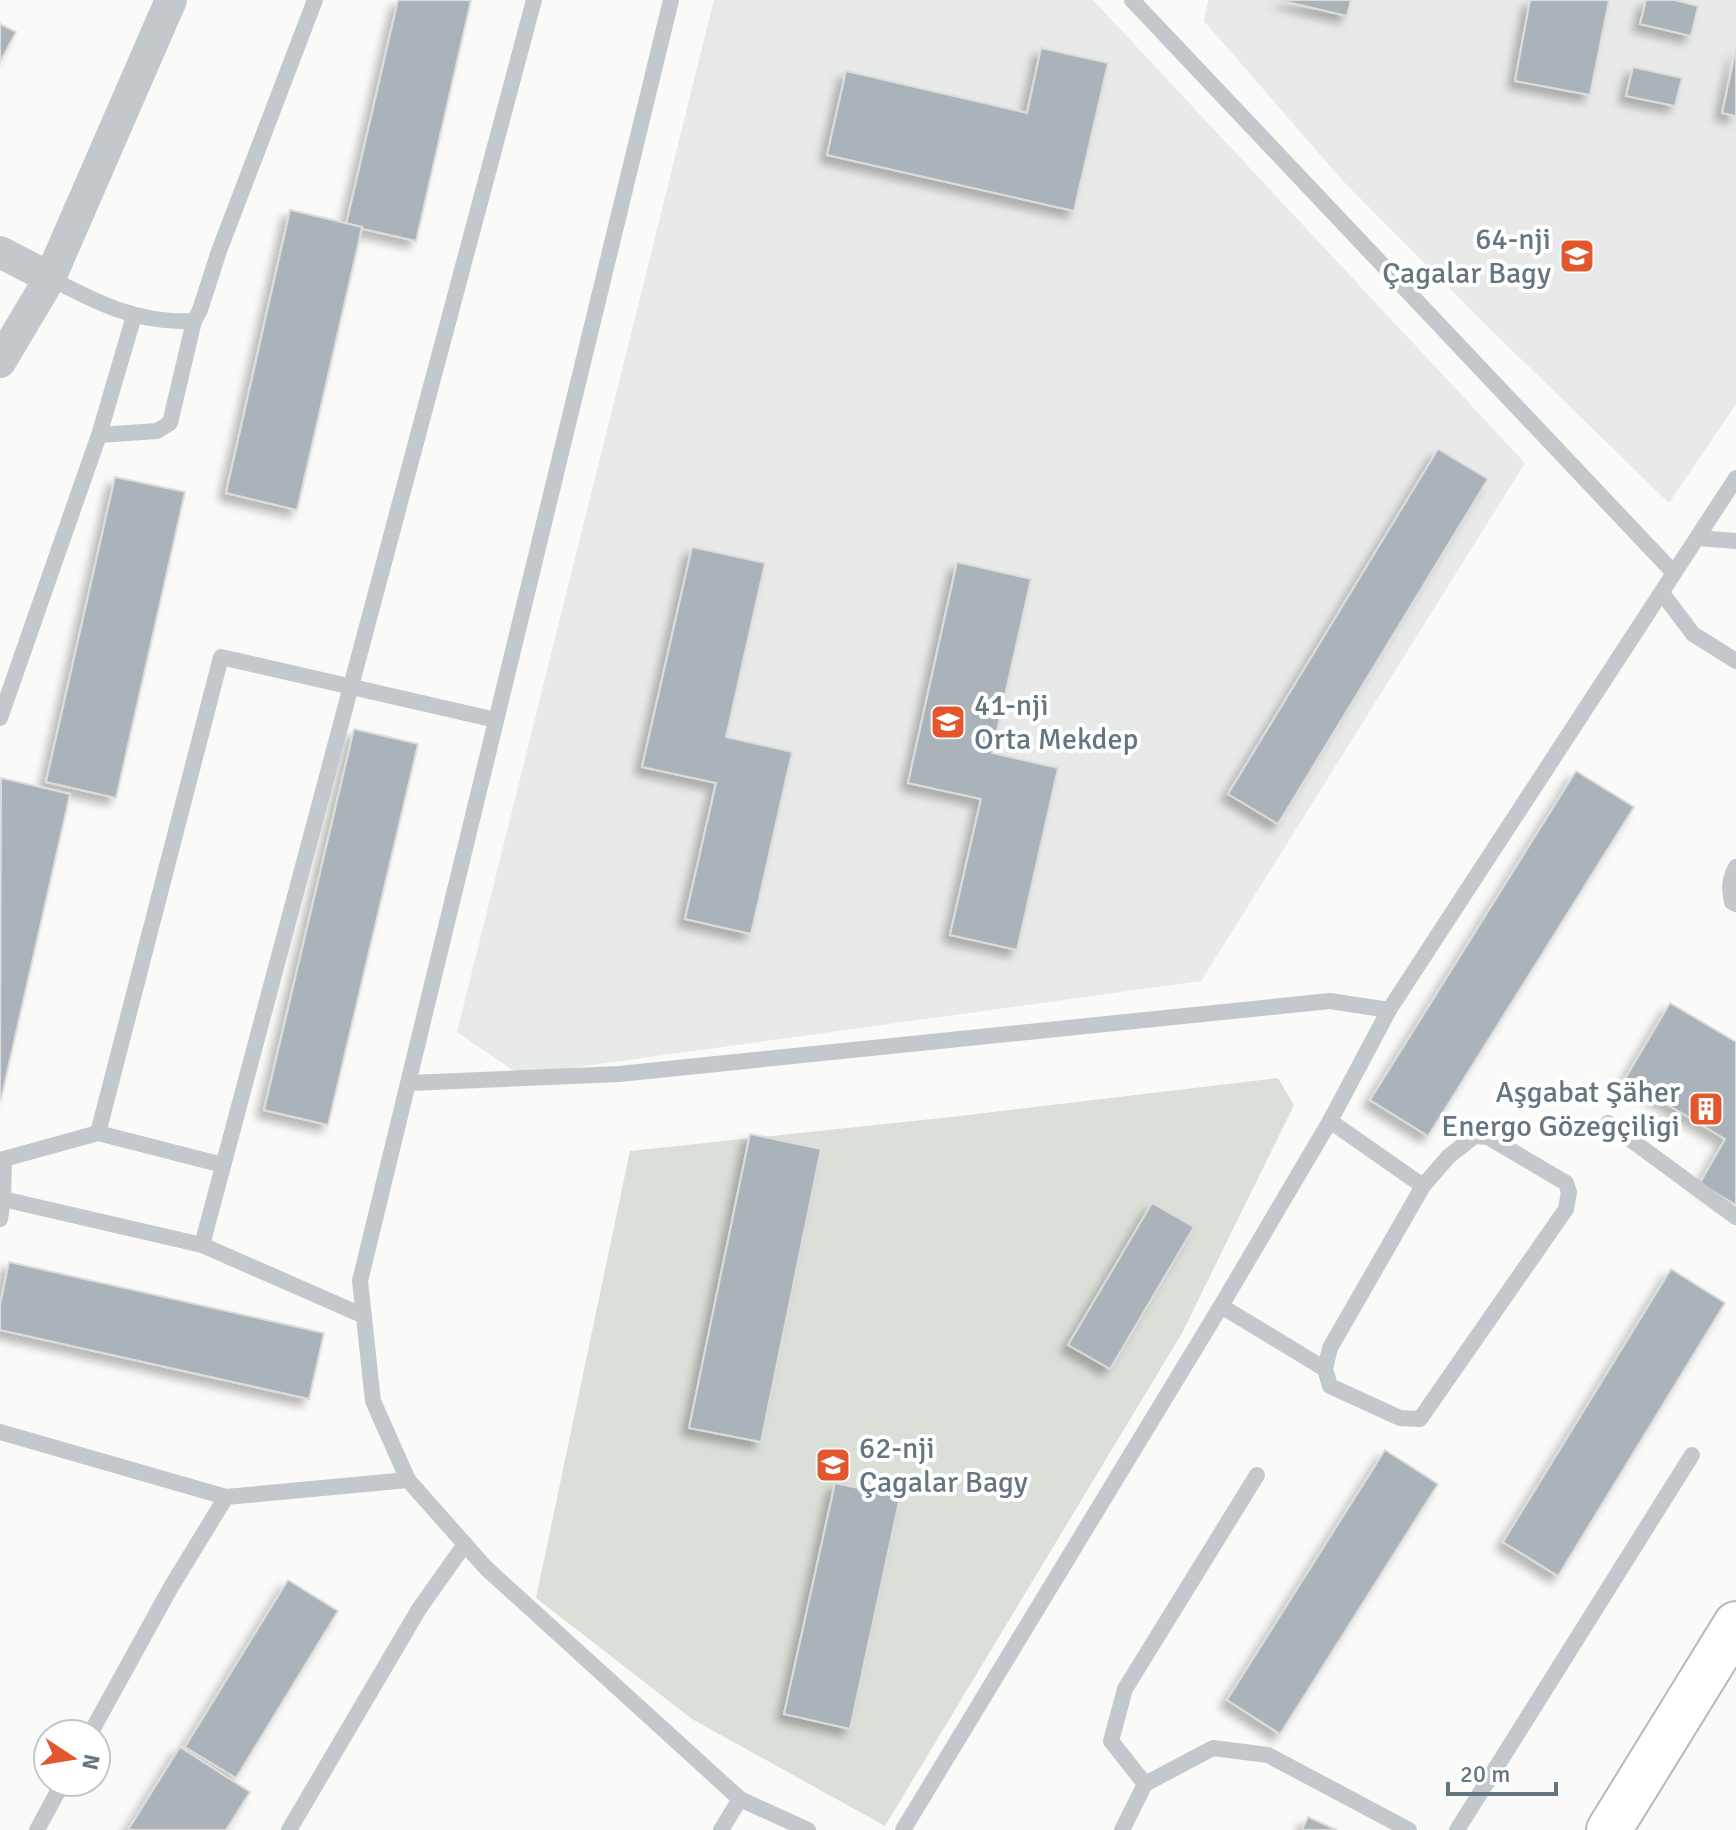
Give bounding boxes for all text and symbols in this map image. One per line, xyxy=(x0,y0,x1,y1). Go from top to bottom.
place label: 64-nji Çagalar Bagy xyxy=(1382,221,1551,292)
school or university icon: 64-nji Çagalar Bagy xyxy=(1558,237,1596,275)
place label: 41-nji Orta Mekdep xyxy=(974,687,1138,758)
school or university icon: 41-nji Orta Mekdep xyxy=(929,703,967,741)
place label: Aşgabat Şäher Energo Gözegçiligi xyxy=(1441,1074,1680,1145)
building icon: Aşgabat Şäher Energo Gözegçiligi xyxy=(1687,1090,1725,1128)
place label: 62-nji Çagalar Bagy xyxy=(859,1430,1028,1501)
school or university icon: 62-nji Çagalar Bagy xyxy=(814,1446,852,1484)
north arrow xyxy=(32,1718,112,1798)
scale bar xyxy=(1448,1746,1556,1796)
text: N xyxy=(76,1752,106,1772)
text: 20 m xyxy=(1460,1759,1510,1789)

